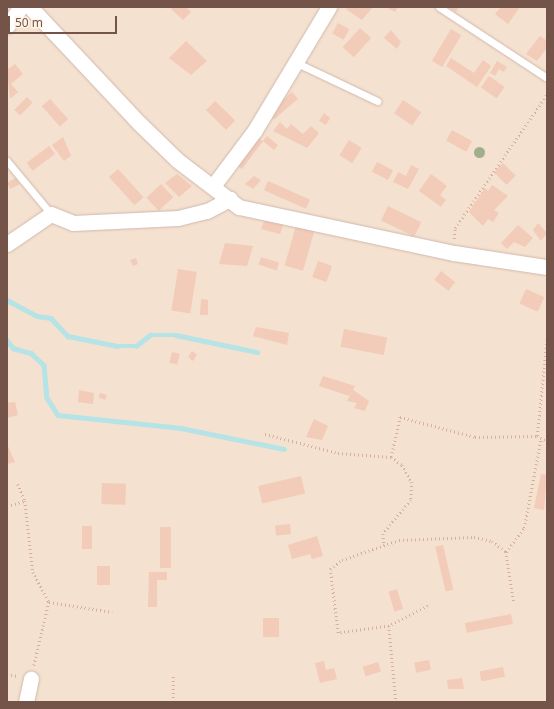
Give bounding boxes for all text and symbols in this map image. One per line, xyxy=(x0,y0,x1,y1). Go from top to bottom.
scale bar xyxy=(10,8,119,34)
text: 50 m xyxy=(15,14,43,31)

